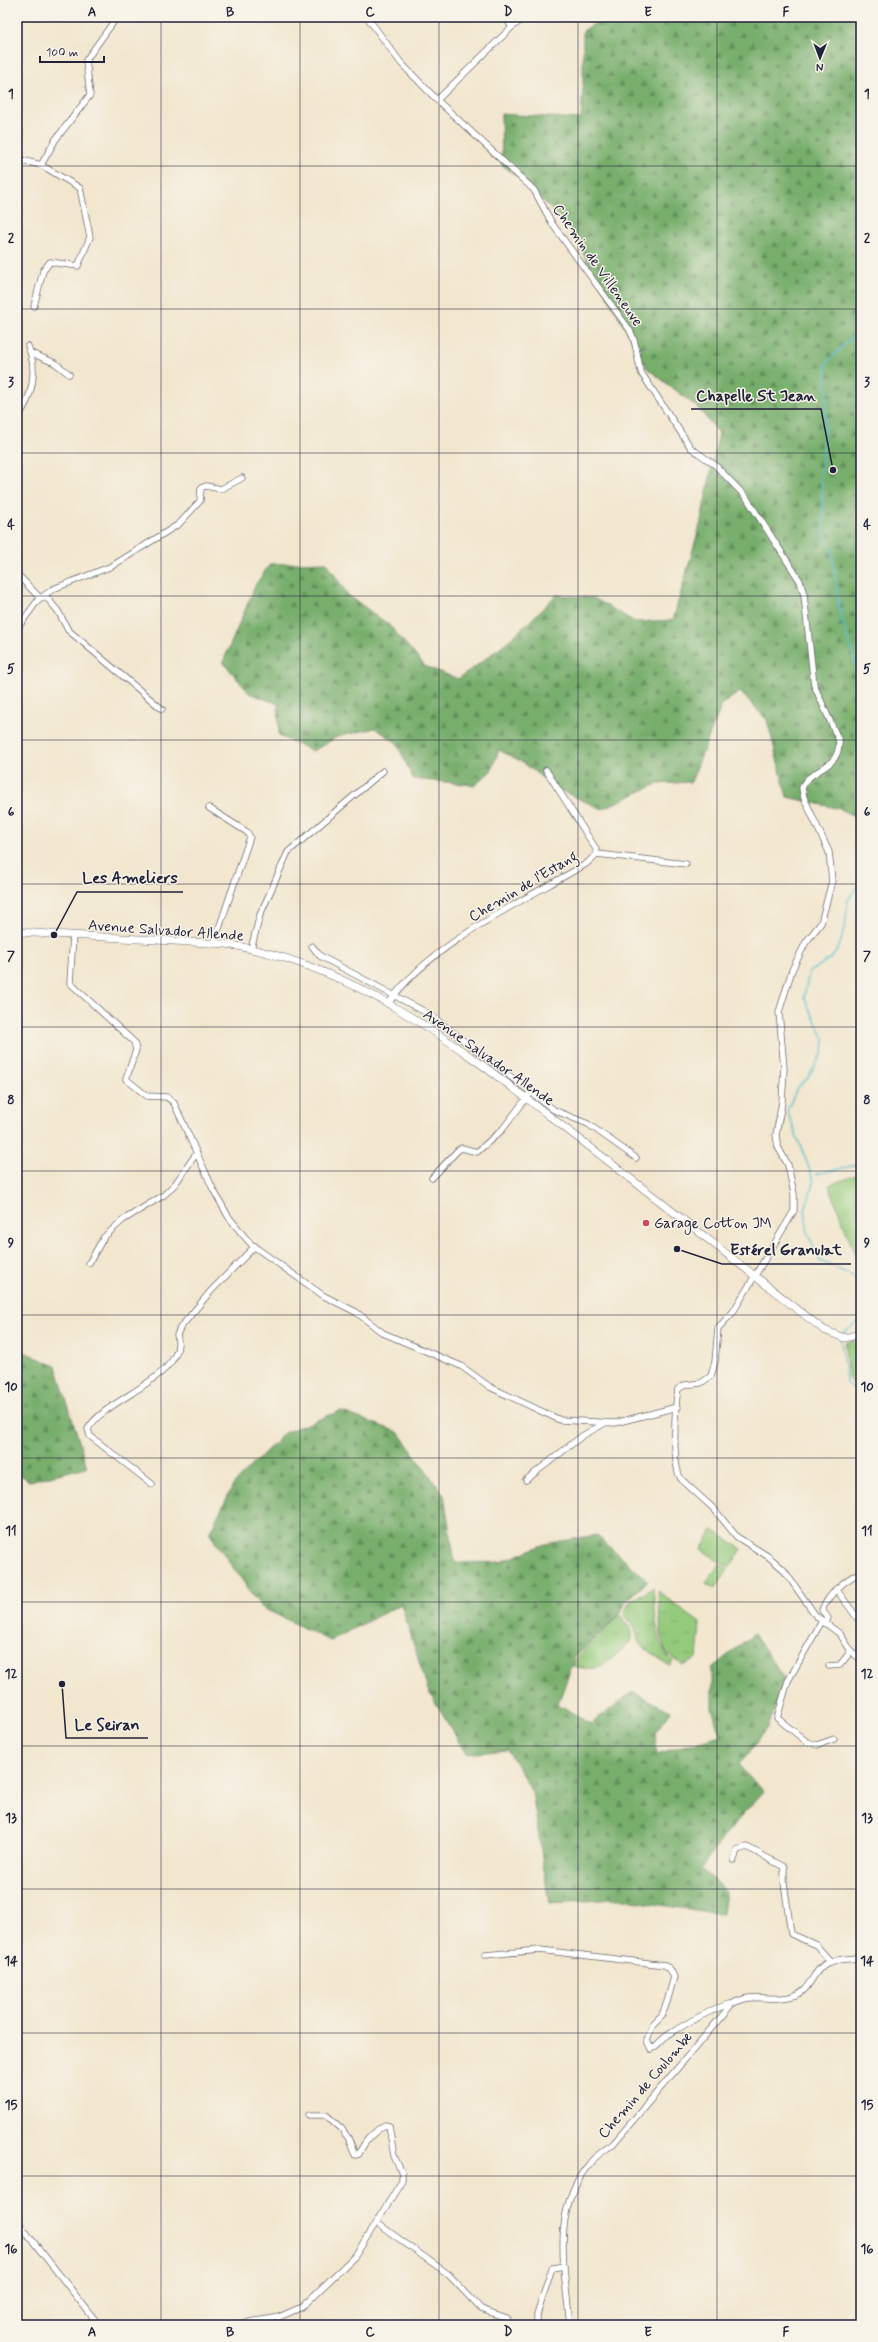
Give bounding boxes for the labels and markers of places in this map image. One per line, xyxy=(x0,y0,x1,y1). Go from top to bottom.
callout: Chapelle St Jean xyxy=(691,381,821,409)
callout: Les Ameliers xyxy=(77,864,183,892)
place label: Garage Cotton JM xyxy=(654,1214,772,1235)
marker: Garage Cotton JM xyxy=(641,1218,651,1228)
callout: Estérel Granulat xyxy=(722,1236,851,1264)
callout: Le Seiran xyxy=(66,1710,148,1738)

